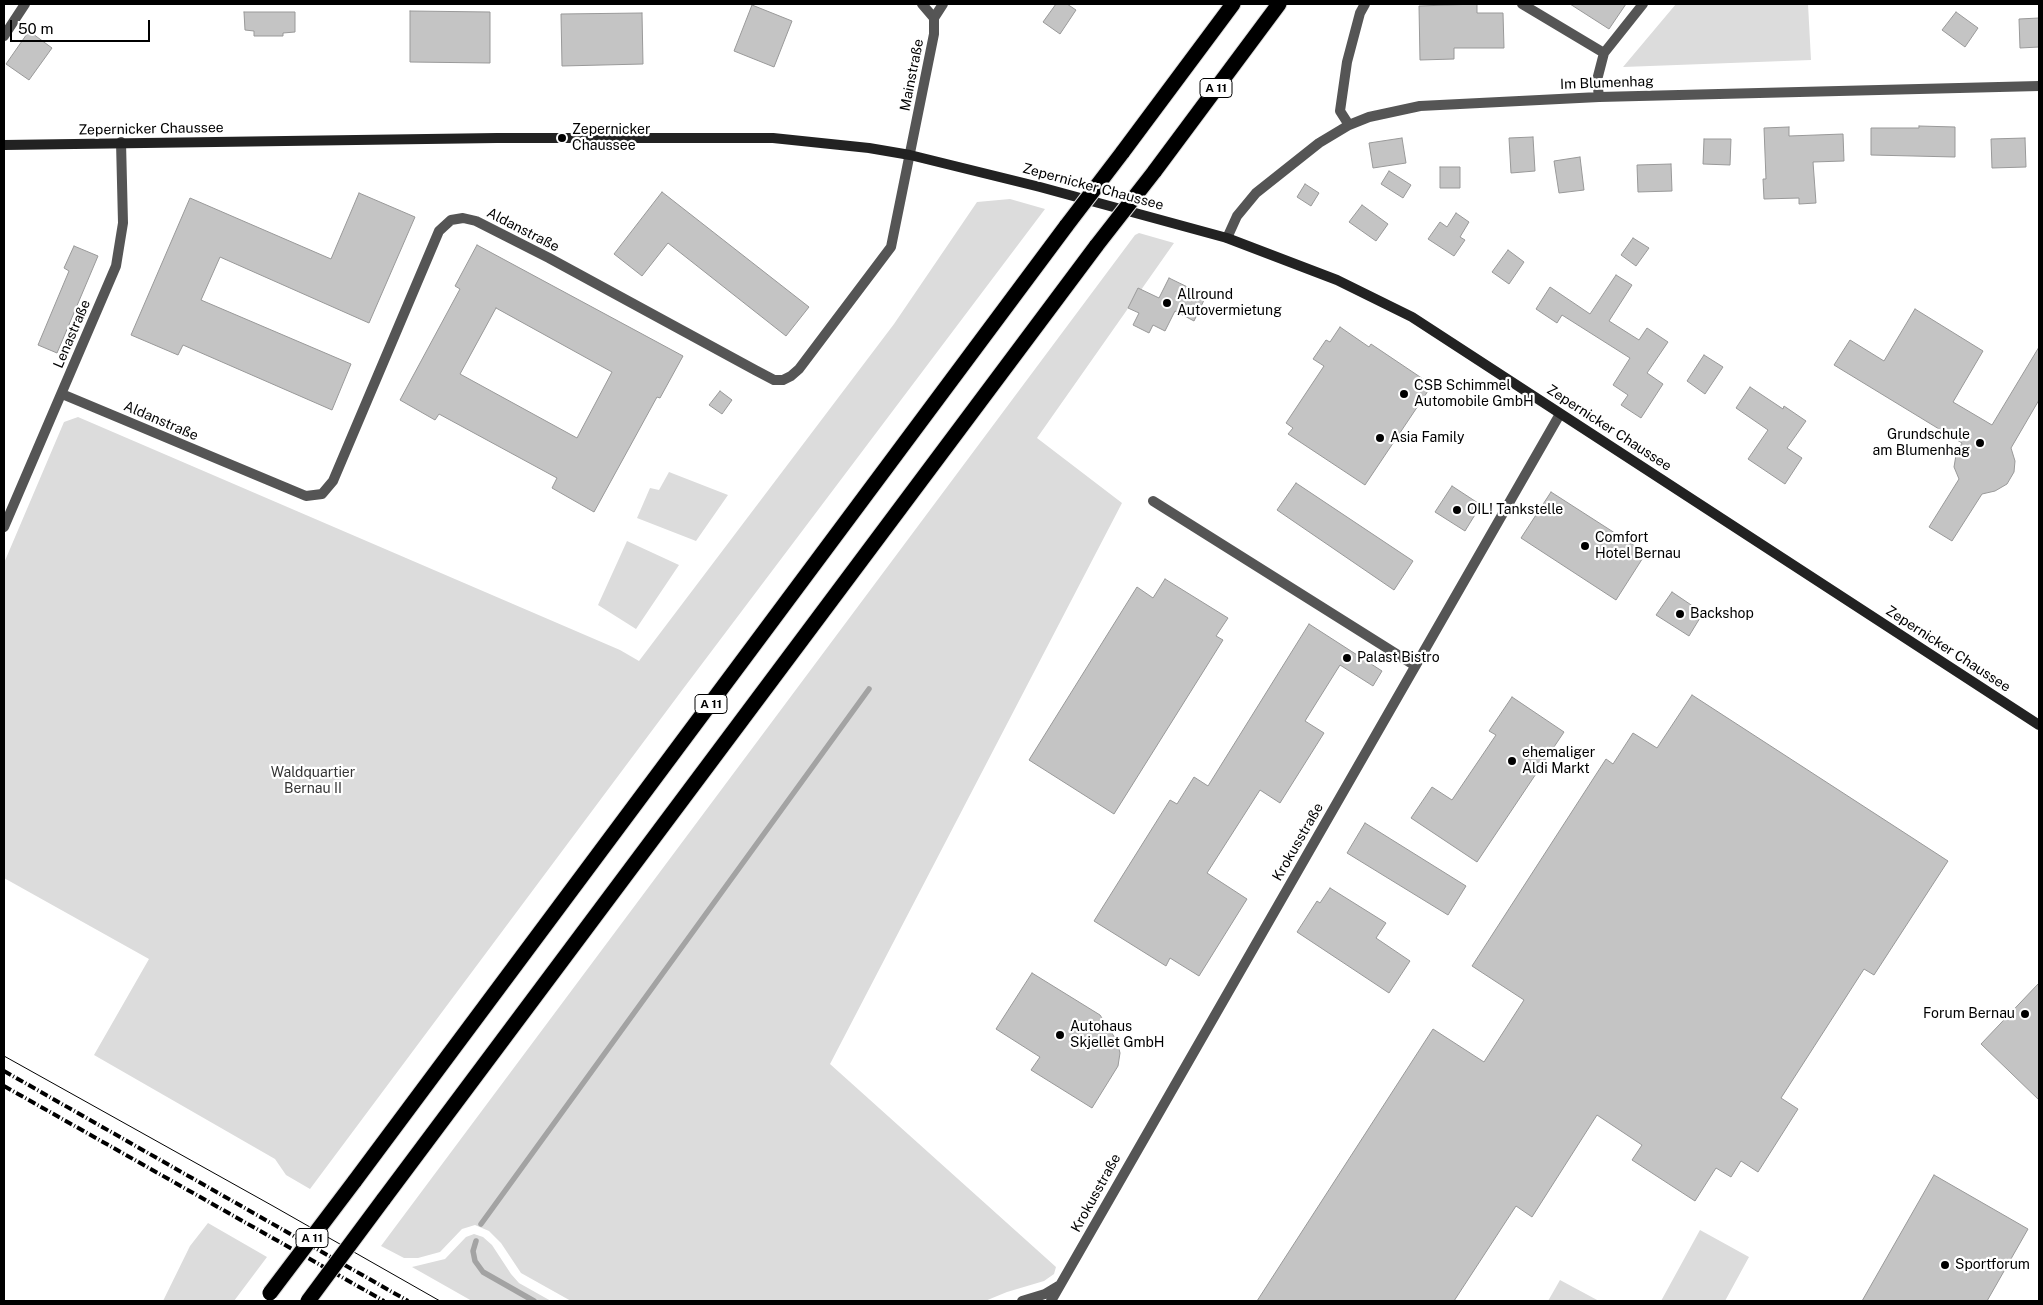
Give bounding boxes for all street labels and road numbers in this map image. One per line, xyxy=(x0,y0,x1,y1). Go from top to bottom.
street label: Mainstraße xyxy=(897,37,927,113)
street label: Im Blumenhag xyxy=(1560,73,1654,93)
road number: A 11 xyxy=(1200,78,1232,98)
street label: Zepernicker Chaussee xyxy=(78,119,224,139)
street label: Zepernicker Chaussee xyxy=(1021,160,1165,214)
street label: Aldanstraße xyxy=(484,204,562,256)
street label: Lenastraße xyxy=(50,297,94,371)
street label: Zepernicker Chaussee xyxy=(1543,381,1675,475)
street label: Aldanstraße xyxy=(121,398,201,444)
street label: Zepernicker Chaussee xyxy=(1882,602,2014,696)
road number: A 11 xyxy=(695,694,727,714)
street label: Krokusstraße xyxy=(1269,800,1327,884)
street label: Krokusstraße xyxy=(1068,1151,1124,1235)
road number: A 11 xyxy=(296,1228,328,1248)

